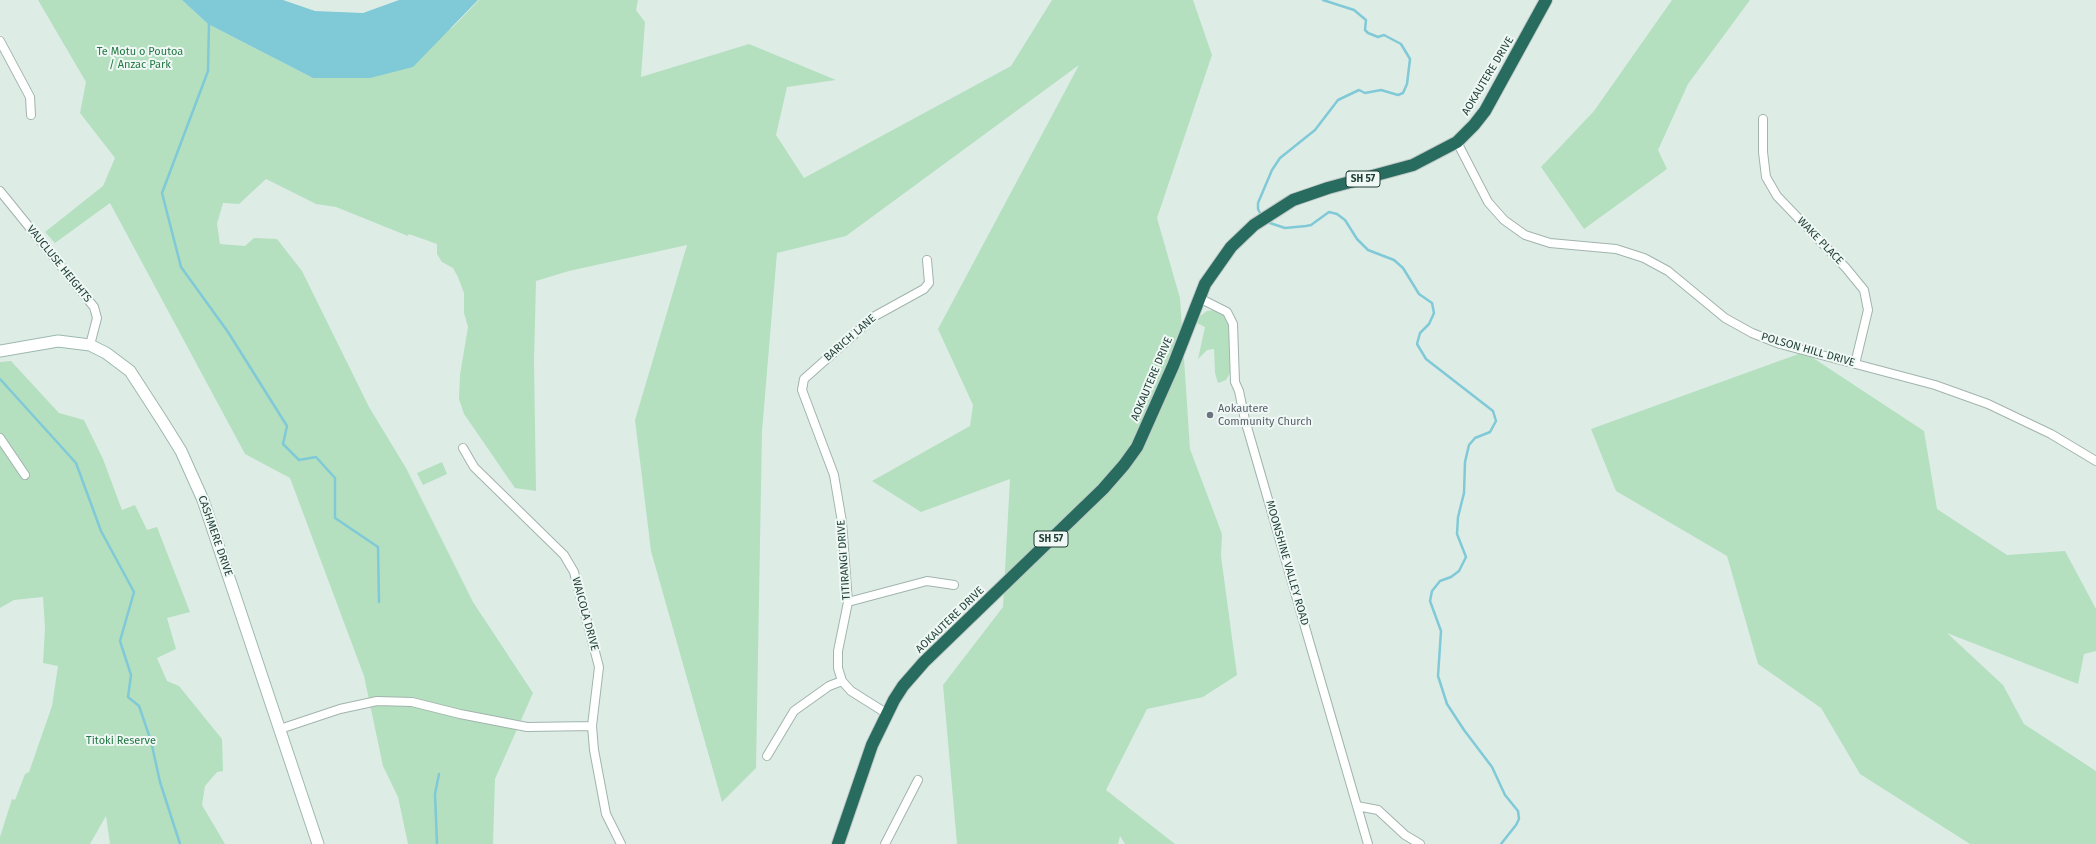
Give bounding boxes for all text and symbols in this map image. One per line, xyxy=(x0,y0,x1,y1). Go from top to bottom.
street label: AOKAUTERE DRIVE xyxy=(1459,34,1517,118)
park label: Te Motu o Poutoa / Anzac Park xyxy=(97,45,183,71)
road number: SH 57 xyxy=(1346,171,1380,187)
street label: WAKE PLACE xyxy=(1794,215,1846,267)
street label: VAUCLUSE HEIGHTS xyxy=(24,223,94,305)
street label: BARICH LANE xyxy=(821,312,879,364)
street label: POLSON HILL DRIVE xyxy=(1760,330,1856,370)
street label: AOKAUTERE DRIVE xyxy=(1128,335,1176,423)
place label: Aokautere Community Church xyxy=(1218,402,1312,428)
marker: Aokautere Community Church xyxy=(1205,410,1215,420)
street label: CASHMERE DRIVE xyxy=(195,494,235,578)
street label: MOONSHINE VALLEY ROAD xyxy=(1263,499,1311,627)
street label: TITIRANGI DRIVE xyxy=(835,519,853,601)
road number: SH 57 xyxy=(1034,531,1068,547)
street label: WAICOLA DRIVE xyxy=(569,576,601,652)
street label: AOKAUTERE DRIVE xyxy=(913,584,987,656)
park label: Titoki Reserve xyxy=(86,734,156,748)

